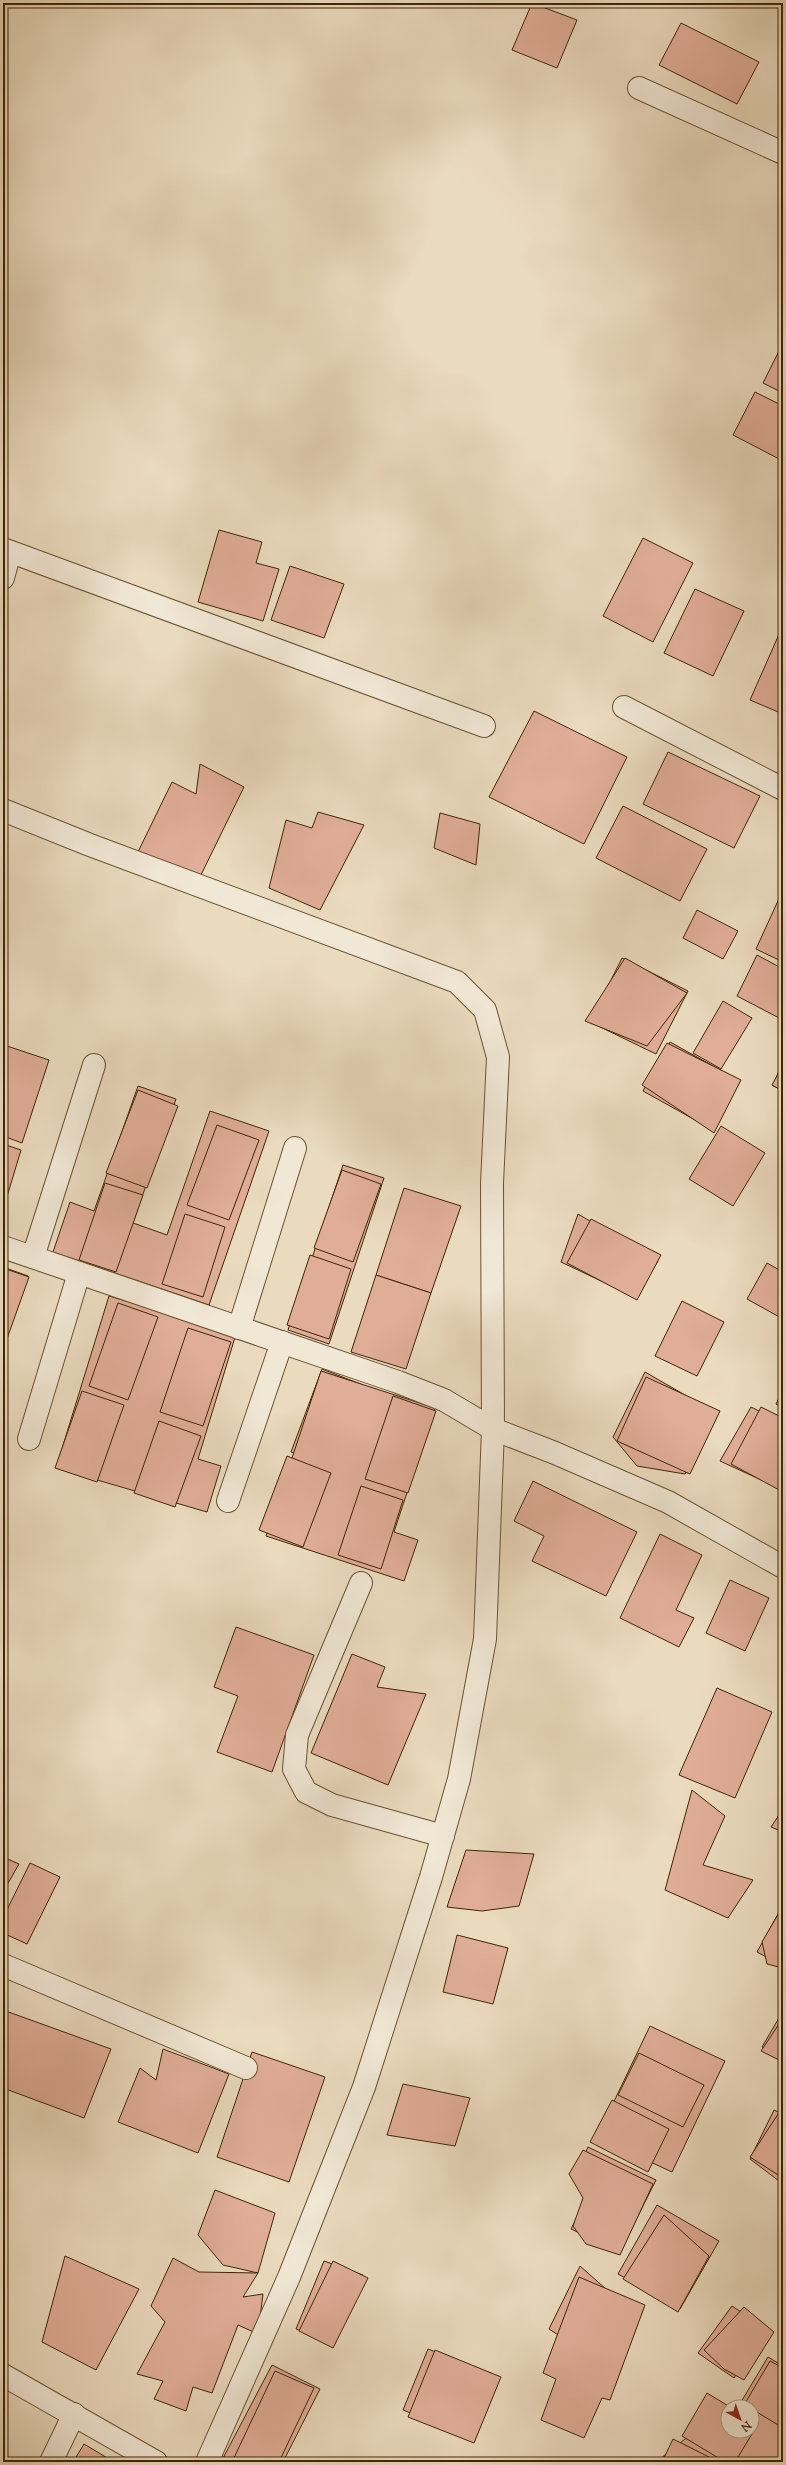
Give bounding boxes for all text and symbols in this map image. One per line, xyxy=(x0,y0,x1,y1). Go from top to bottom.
north arrow xyxy=(720,2399,760,2439)
text: N xyxy=(737,2416,755,2435)

